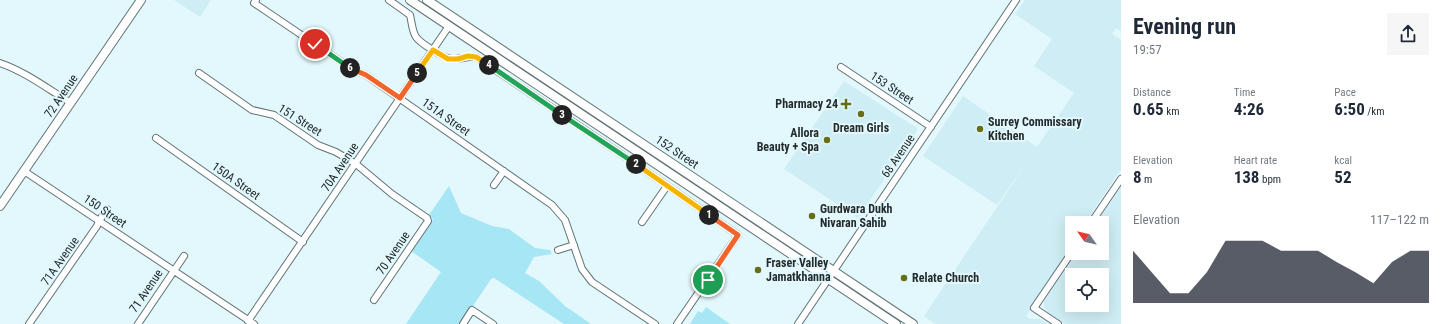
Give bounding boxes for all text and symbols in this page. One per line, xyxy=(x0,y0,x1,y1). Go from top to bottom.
button: share xyxy=(1387,13,1429,55)
text: Evening run xyxy=(1133,14,1236,39)
pin xyxy=(298,27,332,61)
icon: check xyxy=(304,33,326,55)
text: 19:57 xyxy=(1133,42,1162,57)
pin: 4 xyxy=(479,55,499,75)
pin: 6 xyxy=(340,58,360,78)
text: 4 xyxy=(486,58,492,71)
text: 6 xyxy=(347,61,353,74)
pin: 5 xyxy=(407,63,427,83)
text: 5 xyxy=(414,66,420,79)
street label: 153 Street xyxy=(868,69,917,107)
street label: 72 Avenue xyxy=(41,71,81,120)
text: Distance xyxy=(1133,86,1171,99)
text: Time xyxy=(1234,86,1255,99)
text: Pace xyxy=(1334,86,1356,99)
street label: 151A Street xyxy=(419,95,473,139)
place label: Pharmacy 24 xyxy=(775,97,838,111)
marker: Pharmacy 24 xyxy=(841,99,851,109)
text: 0.65 xyxy=(1133,99,1164,119)
text: 4:26 xyxy=(1234,99,1264,119)
text: 6:50 xyxy=(1334,99,1365,119)
street label: 151 Street xyxy=(276,101,325,139)
pin: 3 xyxy=(552,105,572,125)
text: km xyxy=(1164,105,1179,118)
text: /km xyxy=(1365,105,1385,118)
text: 3 xyxy=(559,108,565,121)
marker: Dream Girls xyxy=(856,109,866,119)
place label: Surrey Commissary Kitchen xyxy=(988,115,1082,143)
place label: Dream Girls xyxy=(833,121,890,135)
marker: Surrey Commissary Kitchen xyxy=(975,124,985,134)
place label: Allora Beauty + Spa xyxy=(757,126,819,154)
street label: 68 Avenue xyxy=(878,131,918,180)
street label: 152 Street xyxy=(653,133,701,172)
marker: Allora Beauty + Spa xyxy=(822,135,832,145)
street label: 70A Avenue xyxy=(319,140,362,194)
pin: 2 xyxy=(626,154,646,174)
text: Elevation xyxy=(1133,154,1173,167)
text: Heart rate xyxy=(1234,154,1277,167)
text: kcal xyxy=(1334,154,1352,167)
text: 2 xyxy=(633,157,639,170)
street label: 150A Street xyxy=(209,159,263,203)
text: 8 xyxy=(1133,167,1142,187)
text: 138 xyxy=(1234,167,1259,187)
text: 52 xyxy=(1334,167,1352,187)
text: m xyxy=(1142,173,1152,186)
text: bpm xyxy=(1259,173,1281,186)
street label: 150 Street xyxy=(81,192,129,231)
place label: Gurdwara Dukh Nivaran Sahib xyxy=(820,202,893,230)
pin: 1 xyxy=(699,205,719,225)
text: 1 xyxy=(706,208,712,221)
marker: Gurdwara Dukh Nivaran Sahib xyxy=(807,211,817,221)
text: Elevation xyxy=(1133,212,1180,227)
text: 117–122 m xyxy=(1370,212,1429,227)
north arrow xyxy=(1065,216,1109,260)
map controls xyxy=(1065,216,1109,312)
street label: 70 Avenue xyxy=(373,228,413,277)
street label: 71A Avenue xyxy=(38,234,82,288)
place label: Fraser Valley Jamatkhanna xyxy=(766,256,831,284)
pin xyxy=(691,263,725,297)
marker: Fraser Valley Jamatkhanna xyxy=(753,265,763,275)
street label: 71 Avenue xyxy=(126,266,166,315)
button: locate xyxy=(1065,268,1109,312)
icon: arrive xyxy=(697,269,719,291)
place label: Relate Church xyxy=(912,271,979,285)
marker: Relate Church xyxy=(899,273,909,283)

